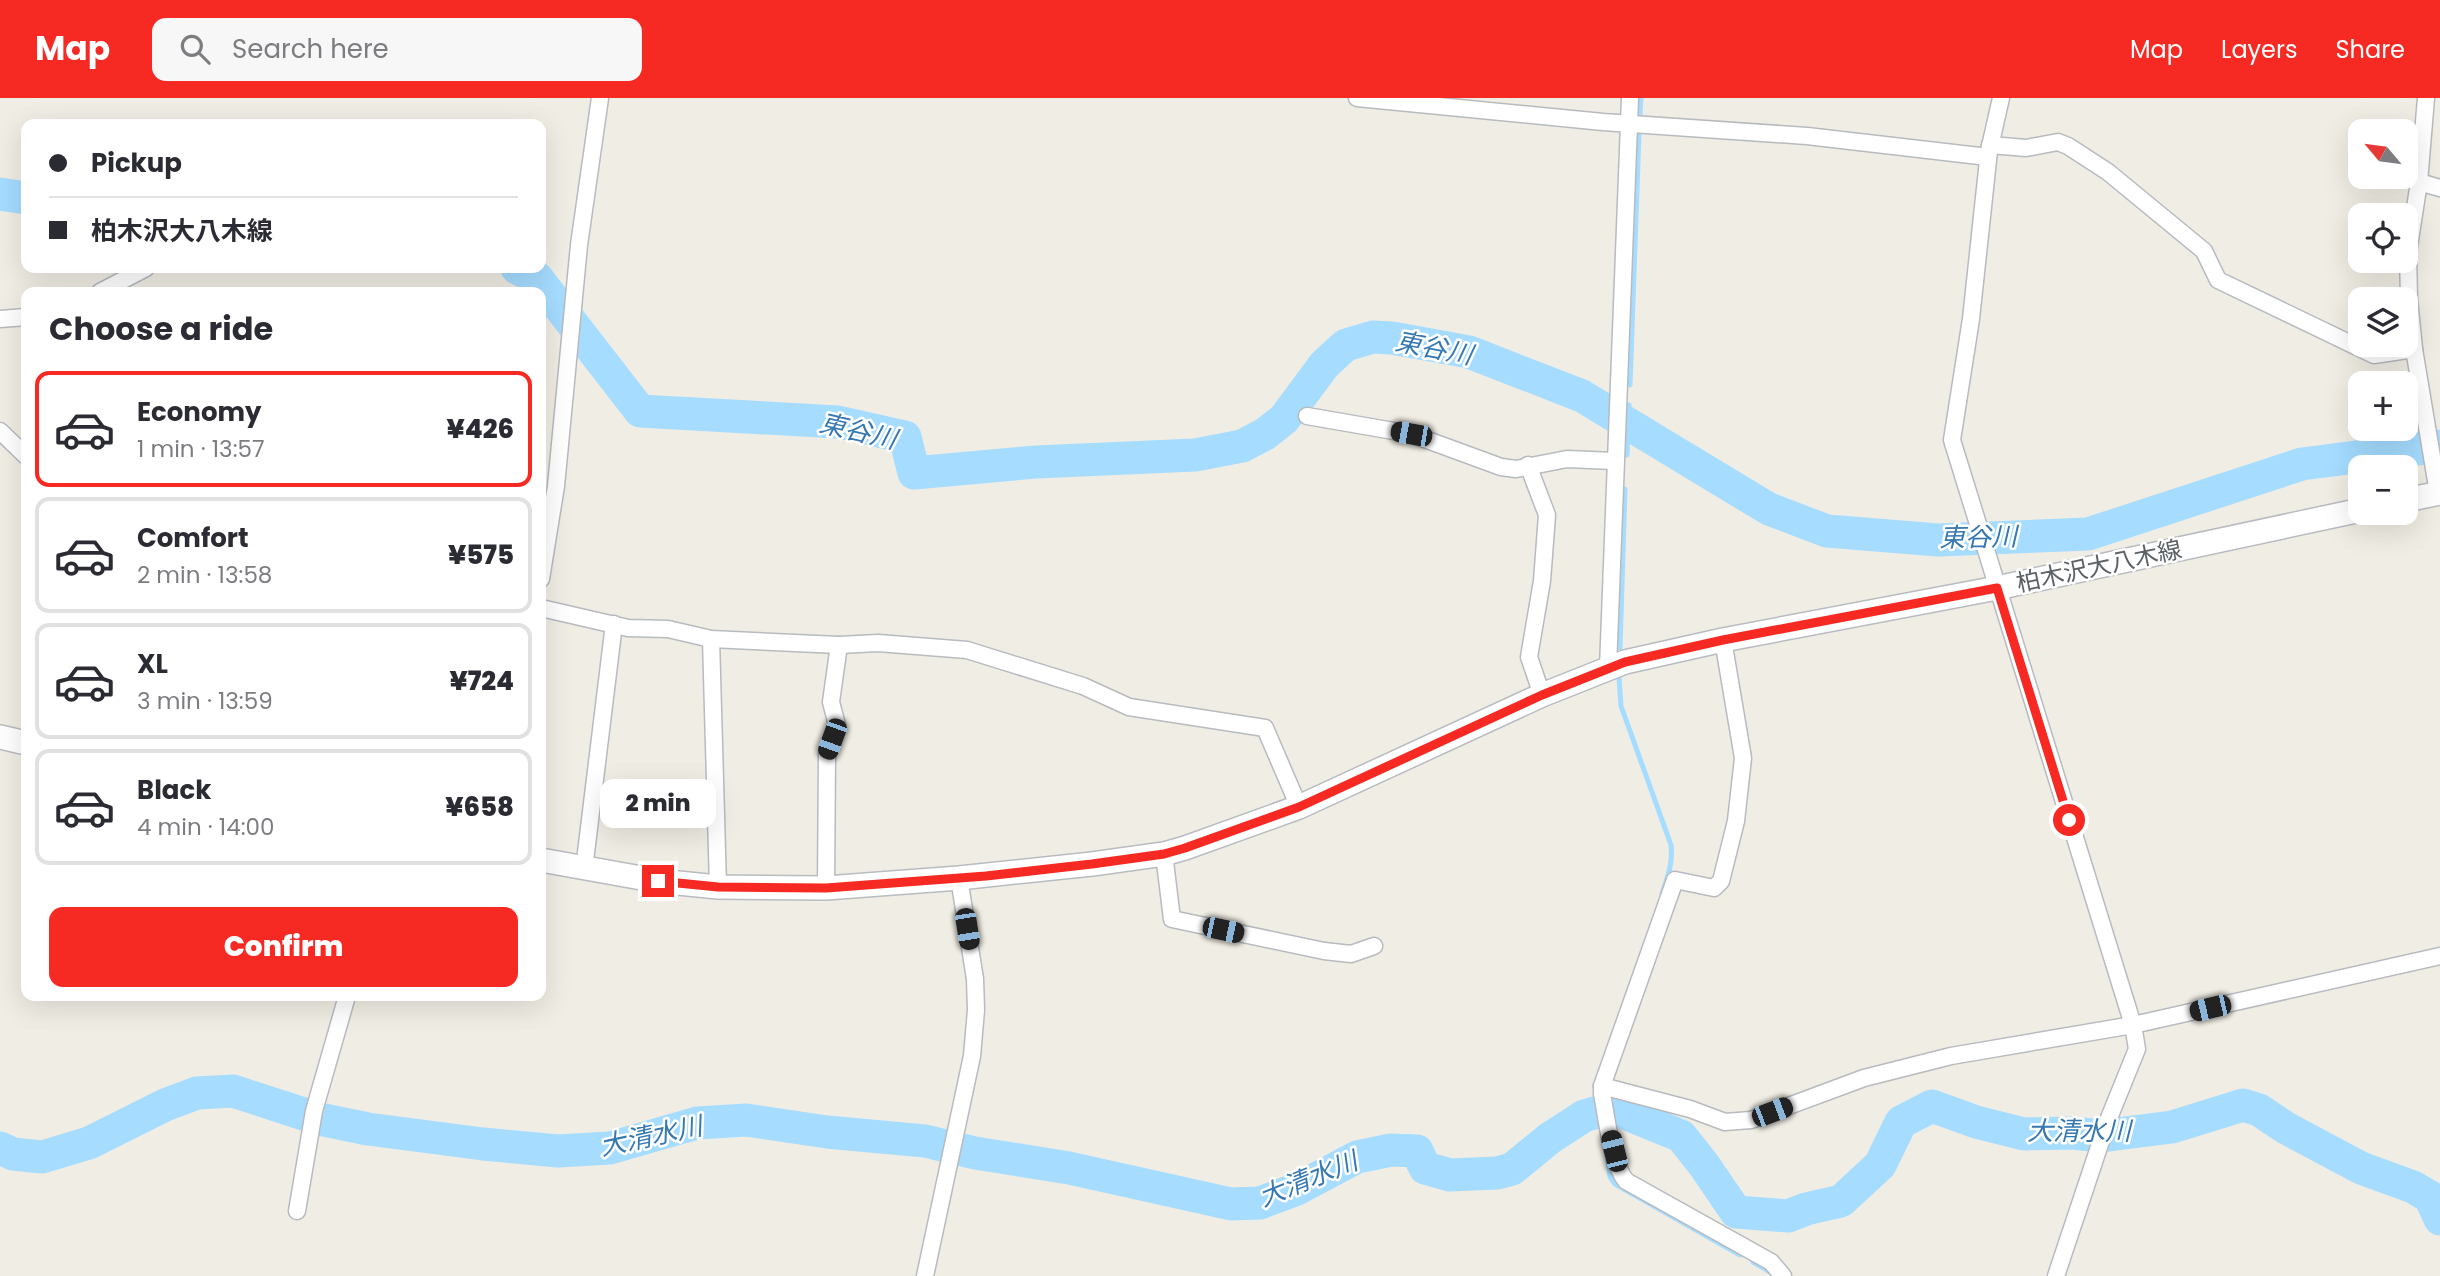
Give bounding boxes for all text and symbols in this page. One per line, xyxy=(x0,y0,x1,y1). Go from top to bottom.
search box xyxy=(152,18,642,81)
text: Map xyxy=(35,25,110,72)
icon: search xyxy=(176,30,214,68)
text: Search here xyxy=(232,31,389,67)
text: Map xyxy=(2130,33,2183,66)
text: Layers xyxy=(2221,33,2297,66)
text: Share xyxy=(2335,33,2405,66)
north arrow xyxy=(2348,119,2418,189)
map controls xyxy=(2348,119,2418,525)
text: Pickup xyxy=(91,145,182,181)
button: locate xyxy=(2348,203,2418,273)
text: 柏木沢大八木線 xyxy=(91,213,273,249)
button: layers xyxy=(2348,287,2418,357)
text: Choose a ride xyxy=(49,306,273,351)
water label: 東谷川 xyxy=(1392,323,1479,374)
button: + xyxy=(2348,371,2418,441)
text: Economy xyxy=(137,394,261,430)
icon: car xyxy=(53,398,116,461)
water label: 東谷川 xyxy=(816,405,903,458)
text: ¥426 xyxy=(447,411,514,447)
car xyxy=(1389,420,1434,448)
text: 1 min · 13:57 xyxy=(137,433,265,465)
button: − xyxy=(2348,455,2418,525)
water label: 東谷川 xyxy=(1939,518,2020,556)
text: Comfort xyxy=(137,520,249,556)
icon: car xyxy=(53,524,116,587)
street label: 柏木沢大八木線 xyxy=(2013,532,2185,600)
text: ¥575 xyxy=(448,537,514,573)
text: 2 min · 13:58 xyxy=(137,559,272,591)
text: XL xyxy=(137,646,168,682)
icon: car xyxy=(53,650,116,713)
text: ¥724 xyxy=(449,663,514,699)
text: 3 min · 13:59 xyxy=(137,685,273,717)
car xyxy=(815,716,850,762)
text: Black xyxy=(137,772,211,808)
icon: car xyxy=(53,776,116,839)
callout: 2 min xyxy=(600,780,716,828)
text: 2 min xyxy=(626,787,690,819)
text: ¥658 xyxy=(445,789,514,825)
route start xyxy=(2053,804,2085,836)
text: 4 min · 14:00 xyxy=(137,811,274,843)
route end xyxy=(642,865,674,897)
button: Confirm xyxy=(49,907,518,987)
car xyxy=(954,907,981,951)
car xyxy=(1201,915,1246,945)
car xyxy=(2188,993,2233,1023)
car xyxy=(1749,1095,1796,1129)
water label: 大清水川 xyxy=(596,1107,709,1164)
water label: 大清水川 xyxy=(2027,1113,2134,1149)
car xyxy=(1599,1128,1630,1174)
water label: 大清水川 xyxy=(1253,1142,1366,1215)

